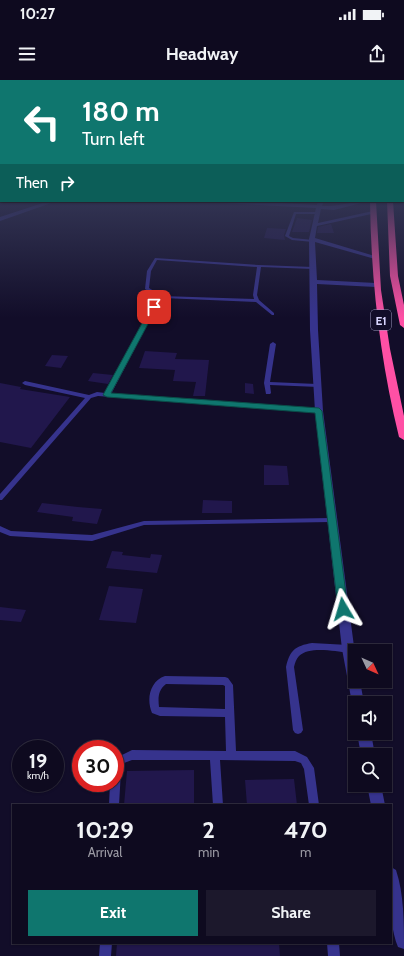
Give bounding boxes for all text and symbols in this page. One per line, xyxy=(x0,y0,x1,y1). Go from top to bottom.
text: 10:27 xyxy=(20,5,55,23)
icon: menu xyxy=(16,43,38,65)
text: Headway xyxy=(166,43,238,65)
icon: share xyxy=(366,43,388,65)
text: 180 m xyxy=(82,94,160,128)
icon: left xyxy=(16,96,68,148)
text: Turn left xyxy=(82,128,145,150)
icon: right xyxy=(56,172,78,194)
text: Then xyxy=(16,174,48,192)
pin xyxy=(137,290,171,324)
icon: arrive xyxy=(143,296,165,318)
road number: E1 xyxy=(371,310,391,330)
position arrow xyxy=(322,588,364,630)
north arrow xyxy=(348,644,392,688)
map controls xyxy=(348,644,392,792)
button: sound xyxy=(348,696,392,740)
speed limit sign: 30 xyxy=(72,740,124,792)
button: search xyxy=(348,748,392,792)
text: 19 xyxy=(29,749,47,773)
text: km/h xyxy=(27,769,49,782)
text: 10:29 xyxy=(76,815,134,844)
text: 2 xyxy=(202,815,215,844)
text: 470 xyxy=(284,815,328,844)
text: Arrival xyxy=(88,844,122,860)
text: min xyxy=(198,844,219,860)
text: m xyxy=(300,844,311,860)
button: Exit xyxy=(28,890,198,936)
button: Share xyxy=(206,890,376,936)

